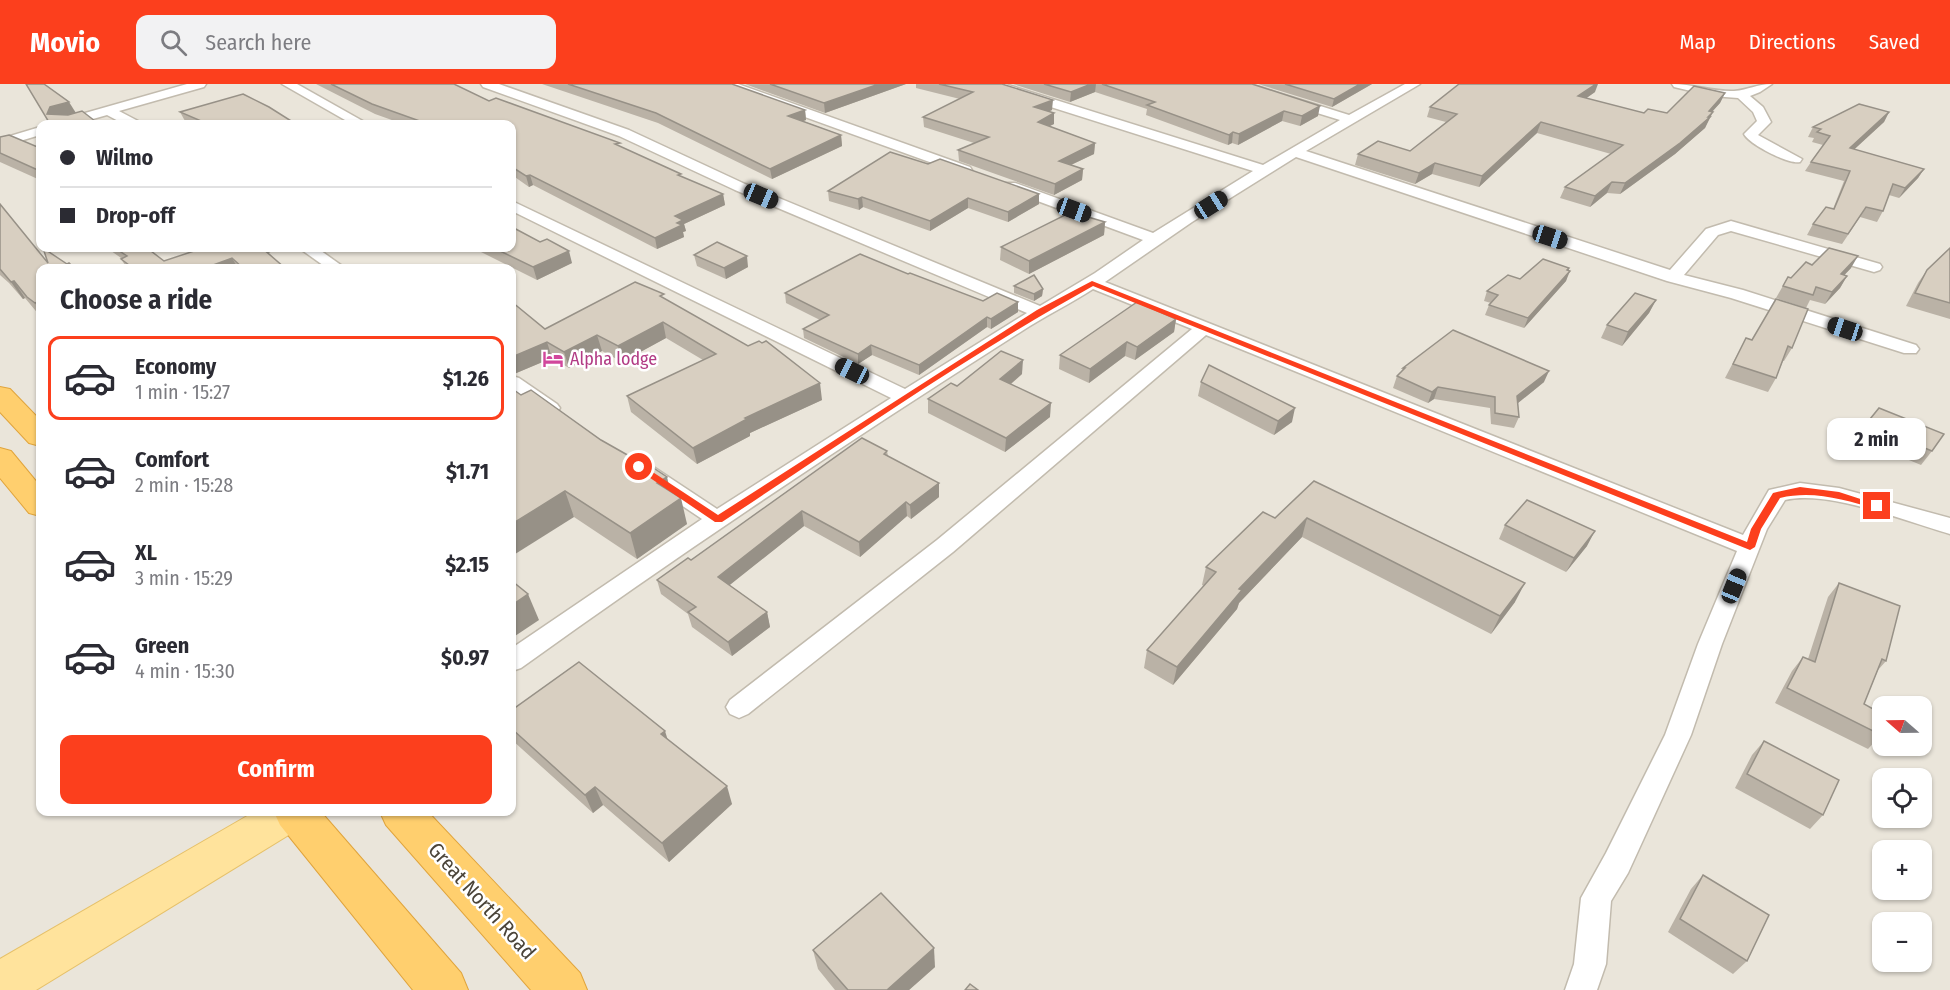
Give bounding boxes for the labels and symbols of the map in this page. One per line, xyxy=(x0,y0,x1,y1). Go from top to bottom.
car xyxy=(741,181,781,211)
car xyxy=(1191,188,1231,222)
car xyxy=(1054,195,1094,225)
car xyxy=(1530,223,1570,251)
car xyxy=(1825,315,1865,343)
hotel icon: Alpha lodge xyxy=(541,347,565,371)
place label: Alpha lodge xyxy=(570,348,657,370)
car xyxy=(832,355,872,387)
callout: 2 min xyxy=(1828,419,1926,461)
route start xyxy=(625,453,652,480)
route end xyxy=(1863,492,1890,519)
car xyxy=(1719,566,1749,606)
north arrow xyxy=(1872,696,1932,756)
street label: Great North Road xyxy=(423,837,541,965)

